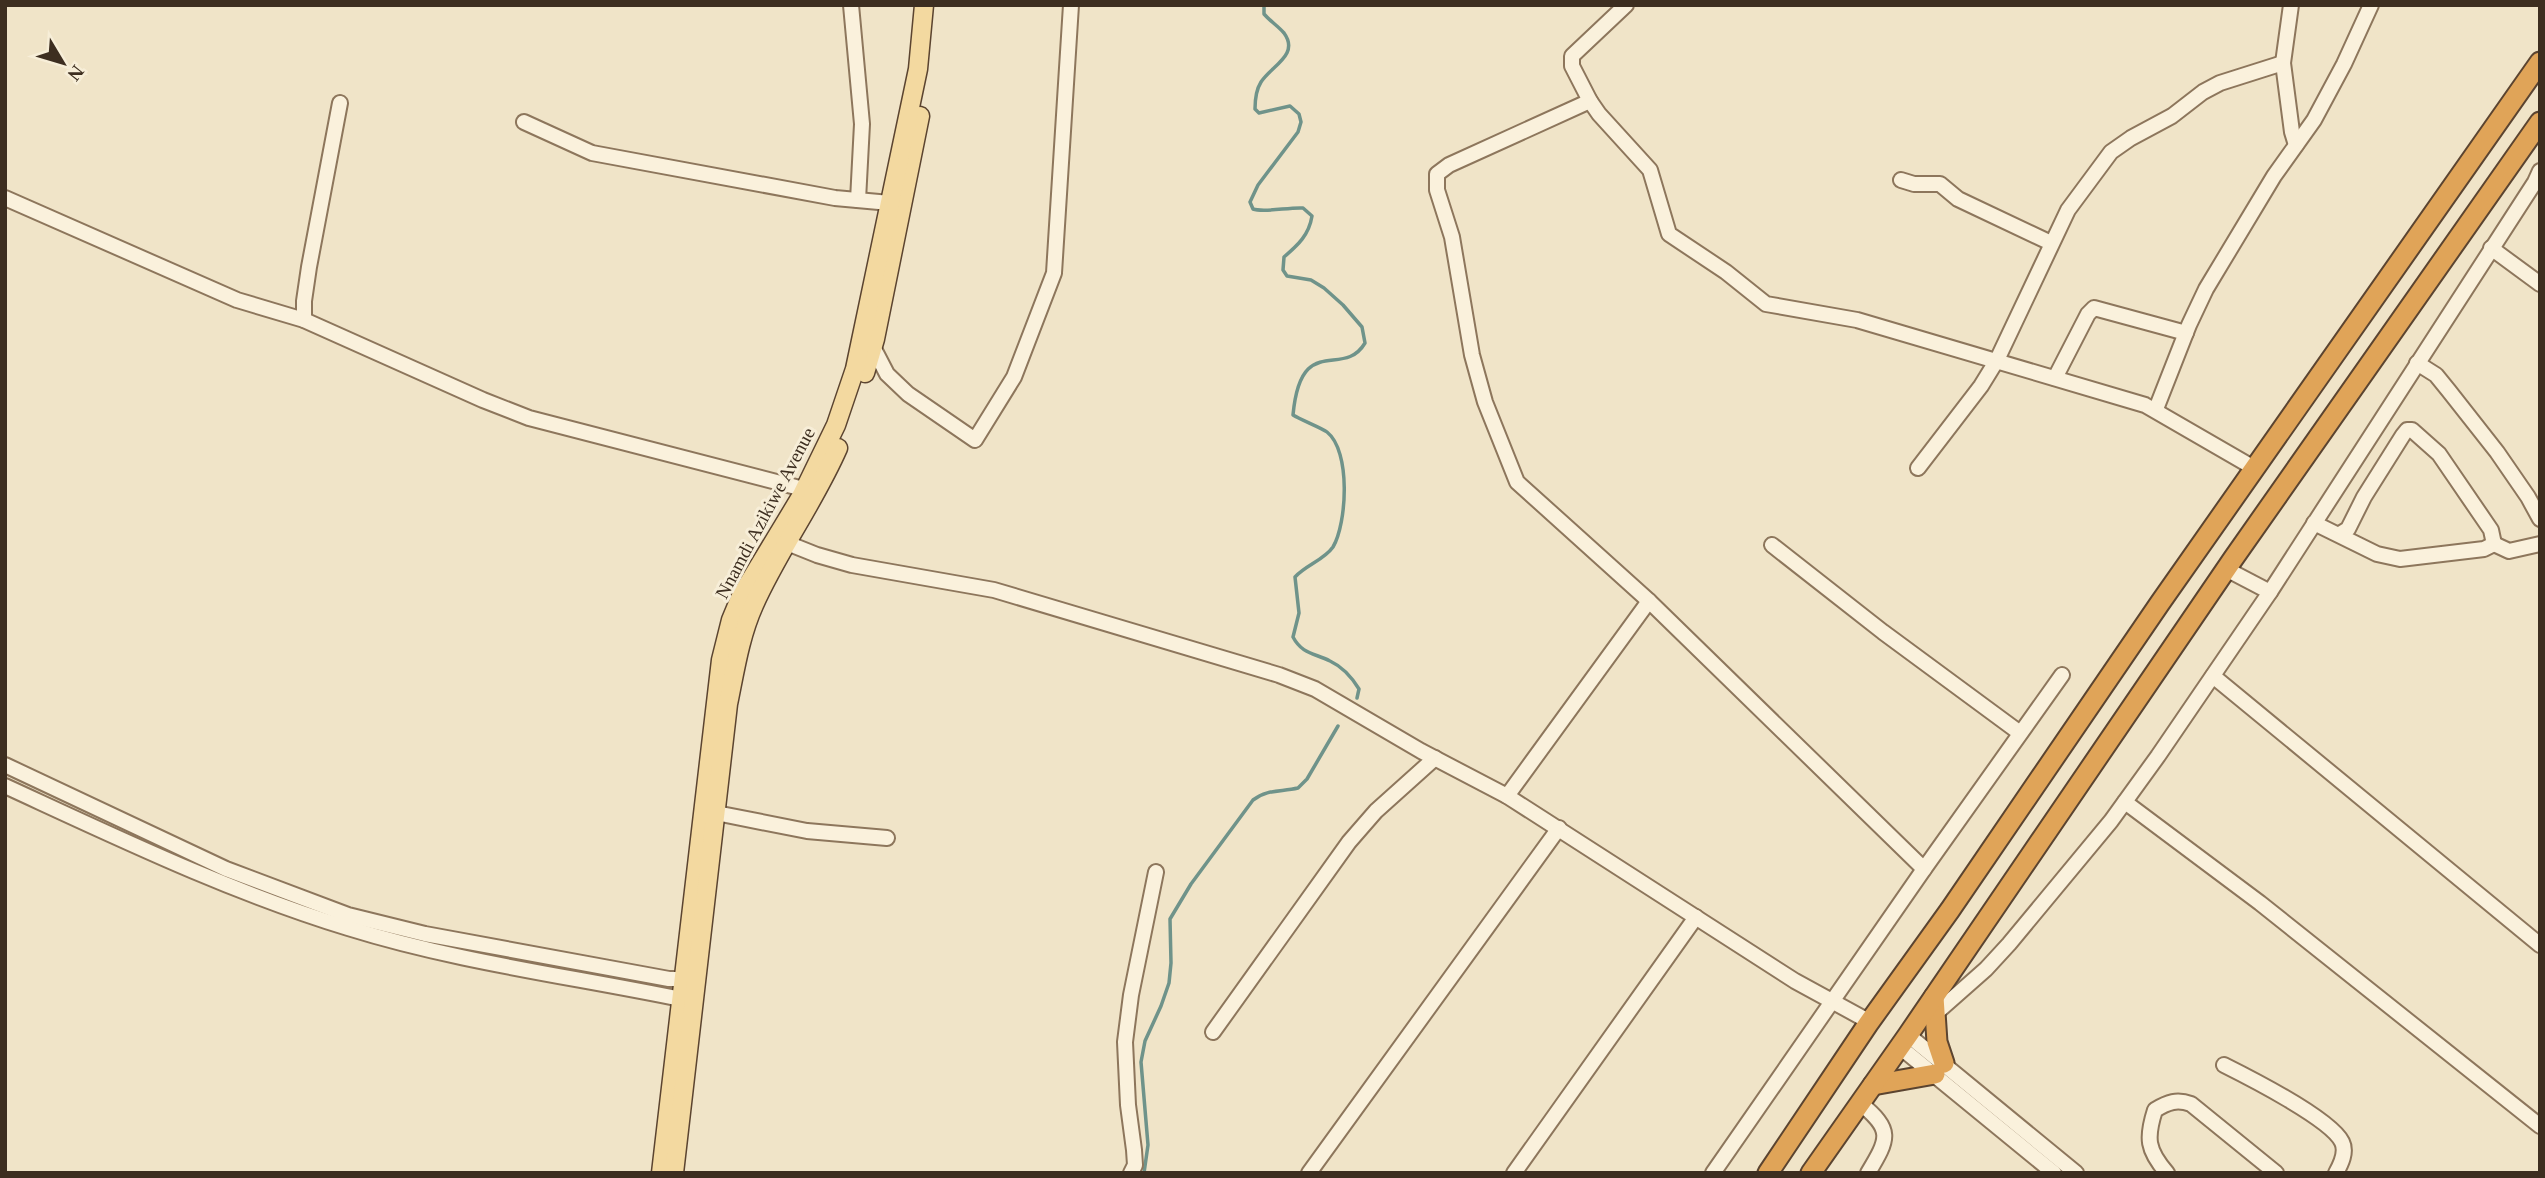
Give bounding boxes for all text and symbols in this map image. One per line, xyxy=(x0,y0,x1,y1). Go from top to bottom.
north arrow xyxy=(28,28,98,98)
text: N xyxy=(63,61,89,85)
street label: Nnamdi Azikiwe Avenue xyxy=(711,424,819,602)

